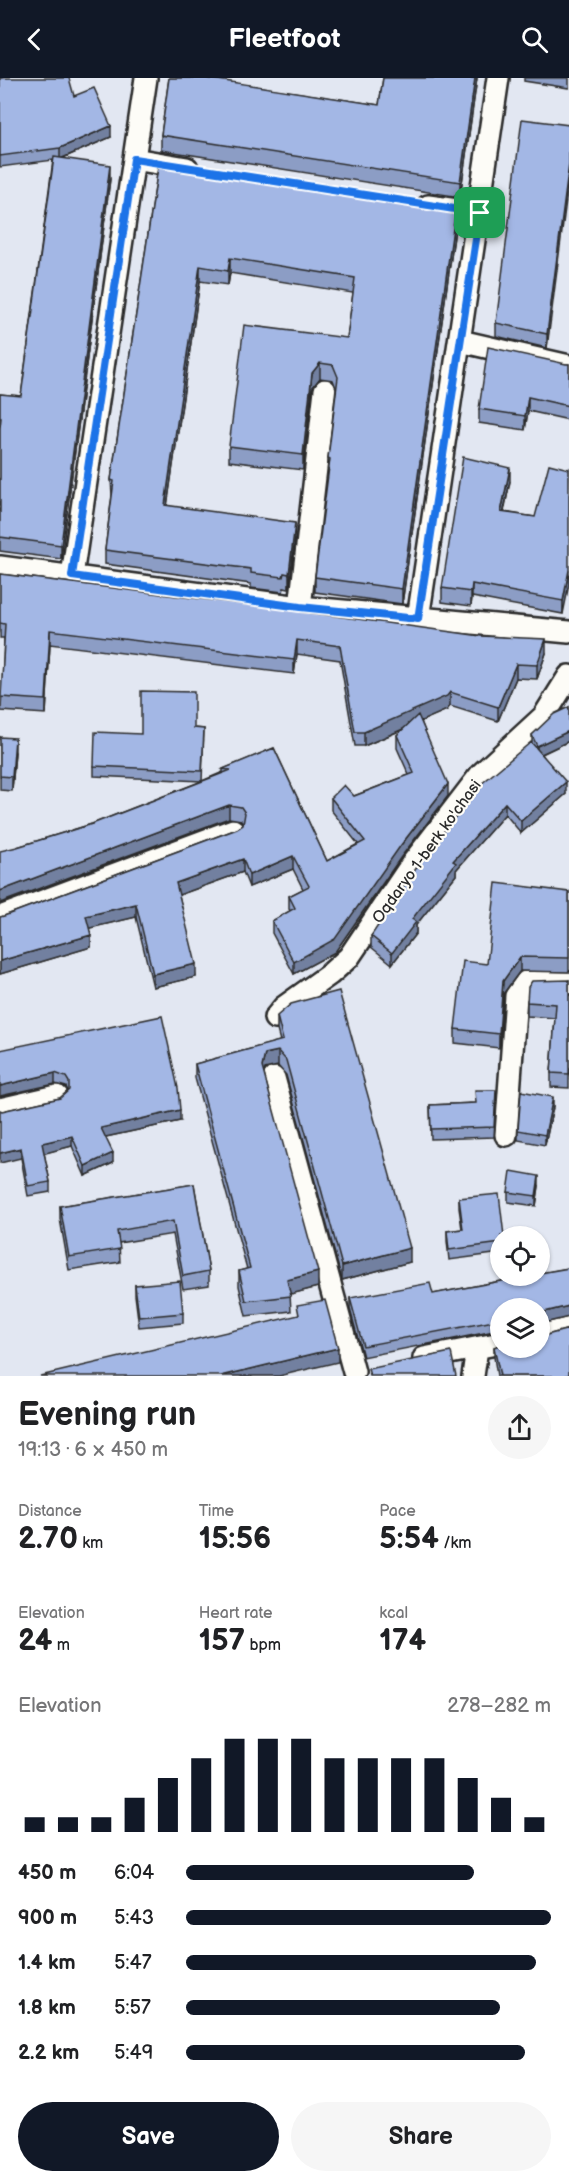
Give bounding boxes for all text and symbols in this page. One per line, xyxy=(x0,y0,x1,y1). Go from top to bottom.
icon: back xyxy=(18,23,51,56)
text: Fleetfoot xyxy=(228,23,341,55)
icon: search xyxy=(518,23,551,56)
pin xyxy=(454,187,505,238)
icon: arrive xyxy=(463,196,496,229)
street label: Oqdaryo 1-berk ko'chasi xyxy=(369,776,486,927)
map controls xyxy=(490,1226,550,1358)
button: locate xyxy=(490,1226,550,1286)
button: layers xyxy=(490,1298,550,1358)
text: Evening run xyxy=(18,1395,196,1435)
button: share xyxy=(488,1396,551,1459)
text: 19:13 · 6 × 450 m xyxy=(18,1438,168,1462)
text: Distance xyxy=(18,1502,82,1521)
text: Time xyxy=(199,1502,234,1521)
text: Pace xyxy=(379,1502,416,1521)
text: 2.70 xyxy=(18,1521,78,1557)
text: 15:56 xyxy=(199,1521,271,1557)
text: 5:54 xyxy=(379,1521,439,1557)
text: km xyxy=(78,1534,103,1553)
text: /km xyxy=(439,1534,471,1553)
text: Elevation xyxy=(18,1604,85,1623)
text: Heart rate xyxy=(199,1604,273,1623)
text: kcal xyxy=(379,1604,408,1623)
text: 24 xyxy=(18,1623,52,1659)
text: 157 xyxy=(199,1623,245,1659)
text: 174 xyxy=(379,1623,426,1659)
text: m xyxy=(52,1636,70,1655)
text: bpm xyxy=(245,1636,281,1655)
text: Elevation xyxy=(18,1694,101,1718)
text: 278–282 m xyxy=(447,1694,551,1718)
text: 450 m xyxy=(18,1861,76,1885)
text: 6:04 xyxy=(114,1861,154,1885)
text: 900 m xyxy=(18,1906,77,1930)
text: 5:43 xyxy=(114,1906,154,1930)
text: 1.4 km xyxy=(18,1951,76,1975)
text: 5:47 xyxy=(114,1951,152,1975)
text: 1.8 km xyxy=(18,1996,76,2020)
text: 5:57 xyxy=(114,1996,151,2020)
text: 2.2 km xyxy=(18,2041,79,2065)
text: 5:49 xyxy=(114,2041,153,2065)
button: Save xyxy=(18,2102,279,2171)
button: Share xyxy=(291,2102,551,2171)

